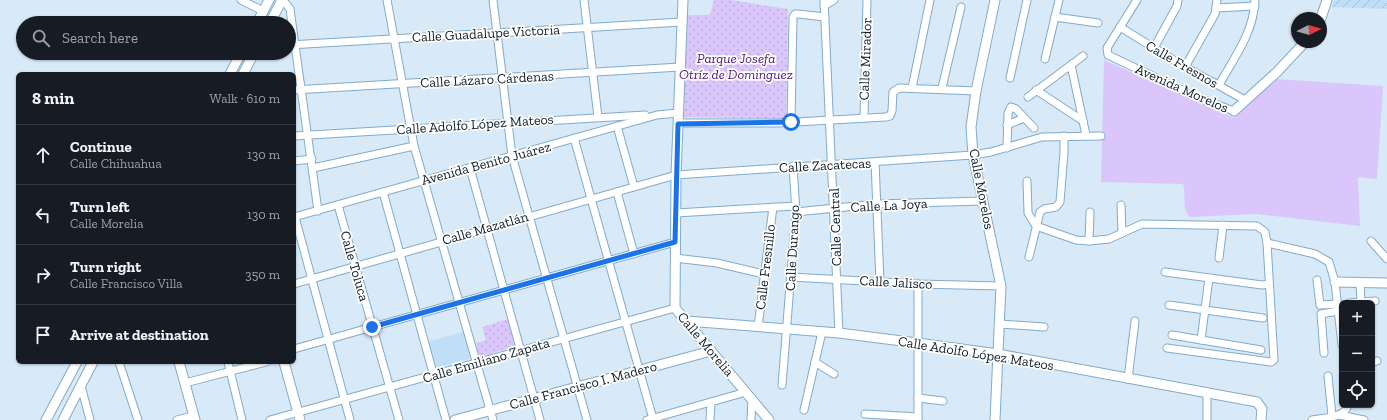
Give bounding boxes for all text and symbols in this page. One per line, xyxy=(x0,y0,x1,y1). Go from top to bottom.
north arrow xyxy=(1291,12,1327,48)
search box xyxy=(16,16,296,60)
street label: Calle Mirador xyxy=(856,17,875,101)
street label: Calle Guadalupe Victoria xyxy=(411,21,561,46)
icon: search xyxy=(30,27,52,49)
text: Search here xyxy=(62,29,138,47)
street label: Calle Fresnos xyxy=(1143,37,1221,92)
park label: Parque Josefa Otríz de Dominguez xyxy=(679,50,793,83)
street label: Avenida Morelos xyxy=(1133,60,1231,117)
street label: Calle Lázaro Cárdenas xyxy=(420,68,554,91)
text: 8 min xyxy=(32,88,74,108)
text: Walk · 610 m xyxy=(210,91,280,106)
street label: Calle Adolfo López Mateos xyxy=(396,111,554,138)
route start xyxy=(782,113,800,131)
text: Continue xyxy=(70,138,132,156)
street label: Avenida Benito Juárez xyxy=(419,138,553,189)
icon: ahead xyxy=(32,144,54,166)
text: 130 m xyxy=(247,147,280,162)
street label: Calle Morelos xyxy=(965,147,998,231)
street label: Calle Zacatecas xyxy=(779,155,872,176)
text: Calle Chihuahua xyxy=(70,156,162,171)
street label: Calle Central xyxy=(826,187,845,266)
street label: Calle La Joya xyxy=(850,195,928,216)
text: Turn left xyxy=(70,198,130,216)
icon: left xyxy=(32,204,54,226)
street label: Calle Durango xyxy=(782,205,803,292)
text: 130 m xyxy=(247,207,280,222)
street label: Calle Mazatlán xyxy=(440,208,530,249)
text: Calle Morelia xyxy=(70,216,143,231)
street label: Calle Fresnillo xyxy=(752,223,779,311)
street label: Calle Toluca xyxy=(336,229,373,304)
text: Turn right xyxy=(70,258,141,276)
icon: right xyxy=(32,264,54,286)
text: 350 m xyxy=(245,267,280,282)
street label: Calle Jalisco xyxy=(859,272,933,293)
text: Calle Francisco Villa xyxy=(70,276,183,291)
map controls xyxy=(1339,300,1375,408)
button: + xyxy=(1339,300,1375,336)
street label: Calle Morelia xyxy=(674,309,738,380)
route end xyxy=(363,318,381,336)
icon: arrive xyxy=(32,324,54,346)
text: Arrive at destination xyxy=(70,326,209,344)
street label: Calle Adolfo López Mateos xyxy=(897,333,1055,374)
street label: Calle Emiliano Zapata xyxy=(421,334,552,387)
button: − xyxy=(1339,336,1375,372)
street label: Calle Francisco I. Madero xyxy=(508,358,659,413)
button: locate xyxy=(1339,372,1375,408)

